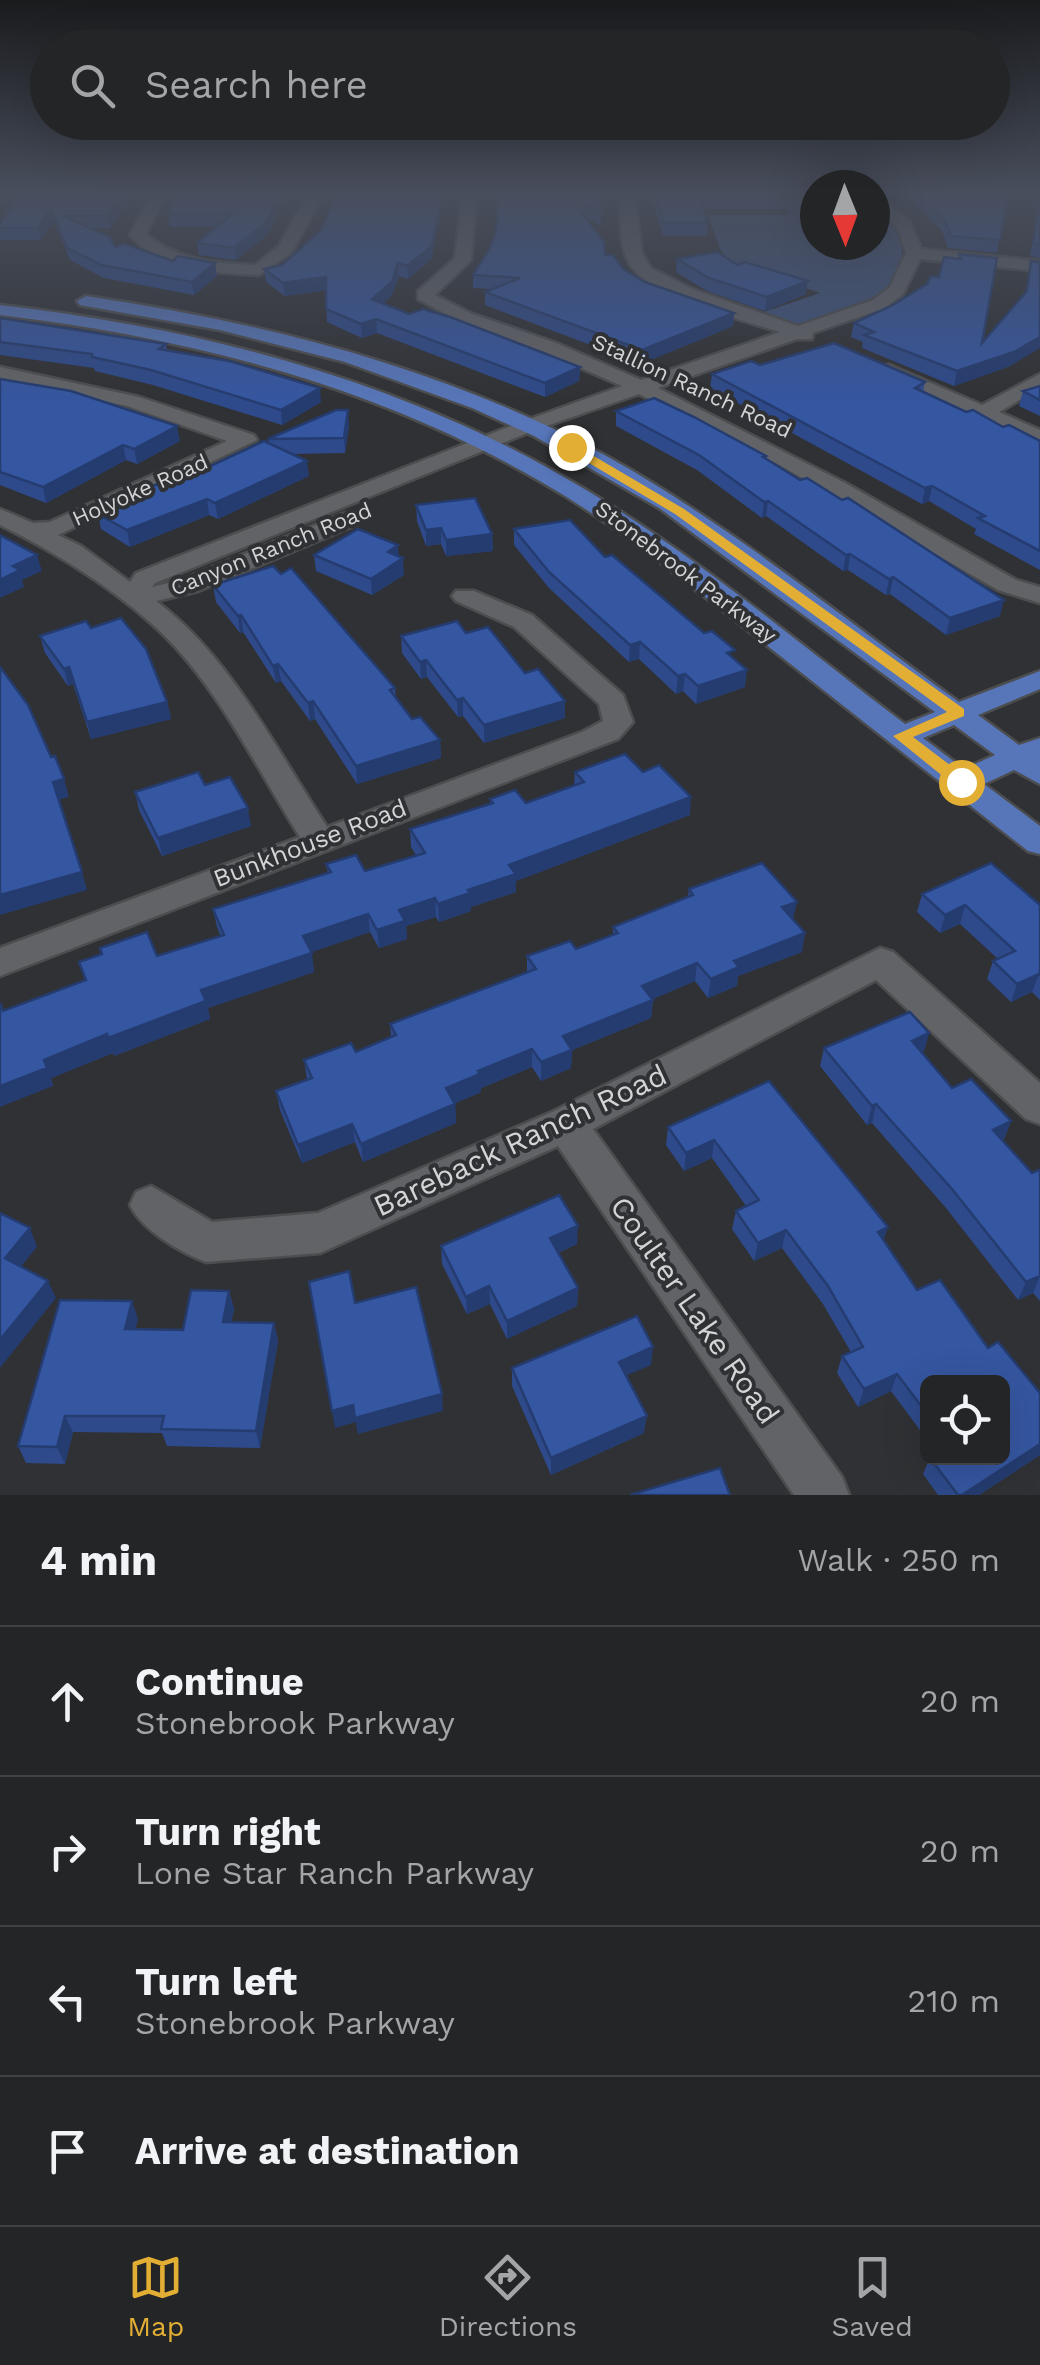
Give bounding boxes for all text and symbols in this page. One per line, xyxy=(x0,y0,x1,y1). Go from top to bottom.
search box xyxy=(30,30,1010,140)
icon: search xyxy=(65,58,120,113)
text: Search here xyxy=(145,63,368,107)
north arrow xyxy=(800,170,890,260)
street label: Stallion Ranch Road xyxy=(588,329,796,443)
route end xyxy=(549,425,595,471)
street label: Holyoke Road xyxy=(68,449,212,531)
street label: Stonebrook Parkway xyxy=(591,496,782,649)
street label: Canyon Ranch Road xyxy=(167,497,375,601)
route start xyxy=(939,760,985,806)
street label: Bunkhouse Road xyxy=(209,793,411,893)
street label: Bareback Ranch Road xyxy=(368,1057,672,1223)
street label: Coulter Lake Road xyxy=(603,1190,787,1430)
map controls xyxy=(920,1375,1010,1465)
button: locate xyxy=(920,1375,1010,1465)
text: 4 min xyxy=(40,1536,157,1585)
text: Walk · 250 m xyxy=(798,1541,1000,1579)
text: Continue xyxy=(135,1660,304,1704)
icon: ahead xyxy=(40,1674,95,1729)
text: 20 m xyxy=(920,1682,1000,1720)
text: Stonebrook Parkway xyxy=(135,1704,455,1742)
text: Turn right xyxy=(135,1810,321,1854)
icon: right xyxy=(40,1824,95,1879)
text: 20 m xyxy=(920,1832,1000,1870)
text: Lone Star Ranch Parkway xyxy=(135,1854,534,1892)
text: Turn left xyxy=(135,1960,297,2004)
icon: left xyxy=(40,1974,95,2029)
text: 210 m xyxy=(908,1982,1000,2020)
text: Stonebrook Parkway xyxy=(135,2004,455,2042)
icon: arrive xyxy=(40,2124,95,2179)
text: Arrive at destination xyxy=(135,2129,520,2173)
tab: Map xyxy=(127,2250,184,2343)
tab: Directions xyxy=(439,2250,577,2343)
tab: Saved xyxy=(831,2250,913,2343)

